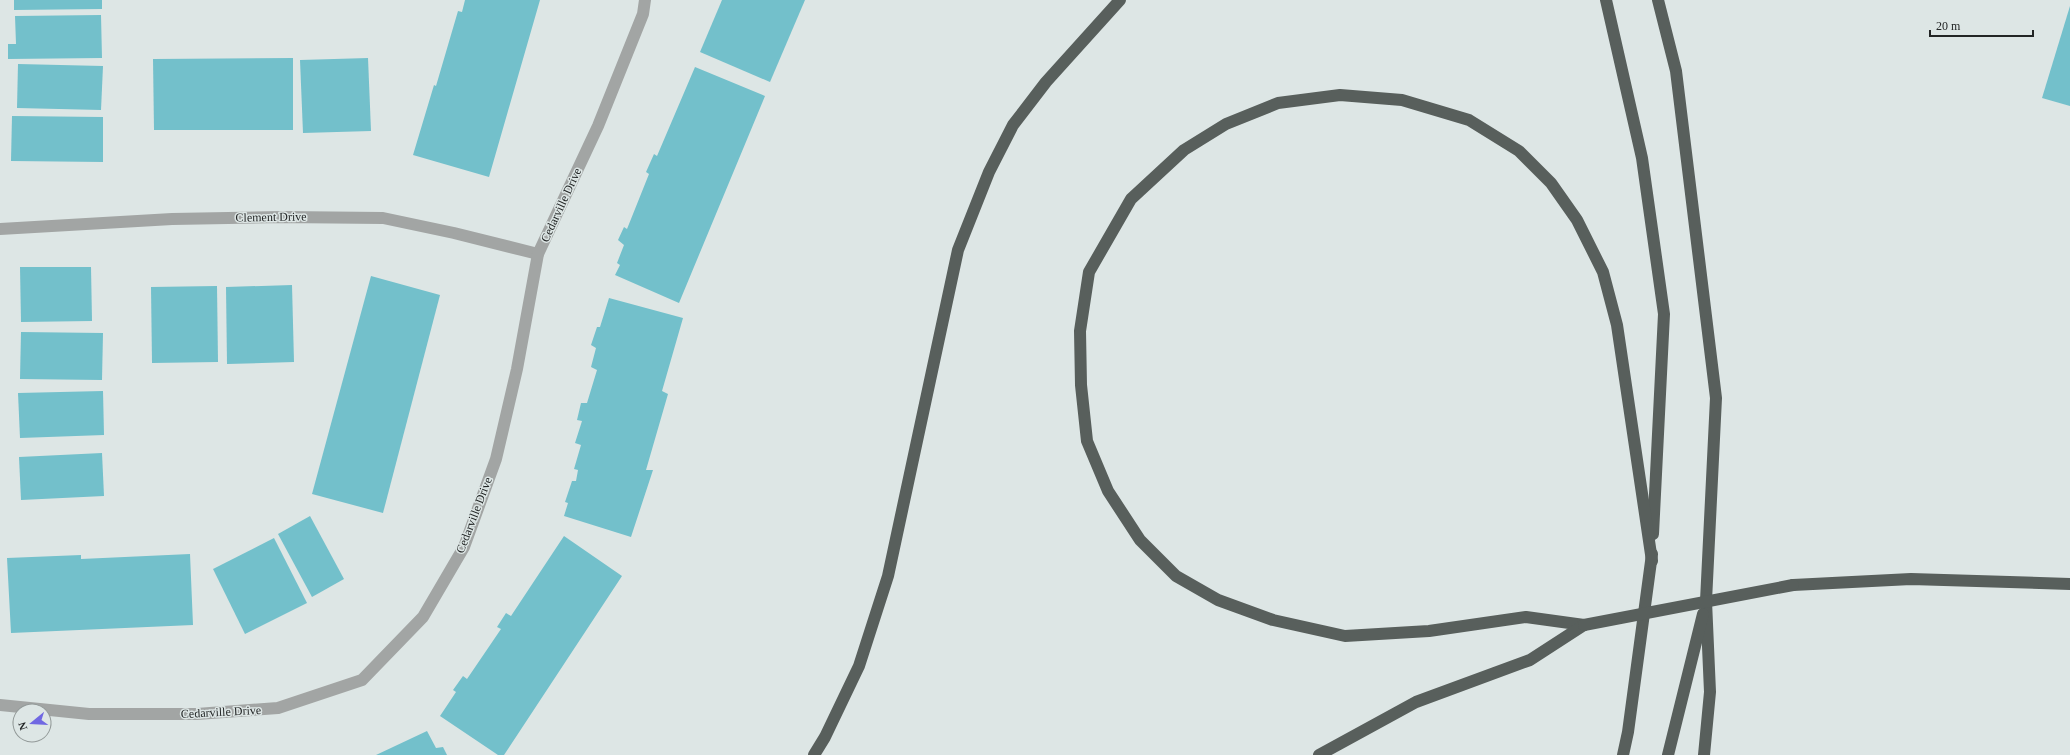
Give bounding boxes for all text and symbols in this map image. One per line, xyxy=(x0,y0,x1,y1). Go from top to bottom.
scale bar xyxy=(1930,12,2033,38)
text: 20 m xyxy=(1936,19,1961,33)
street label: Cedarville Drive xyxy=(538,166,584,244)
street label: Clement Drive xyxy=(235,209,307,225)
street label: Cedarville Drive xyxy=(453,475,495,555)
north arrow xyxy=(12,703,52,743)
street label: Cedarville Drive xyxy=(181,703,261,721)
text: N xyxy=(16,720,29,732)

